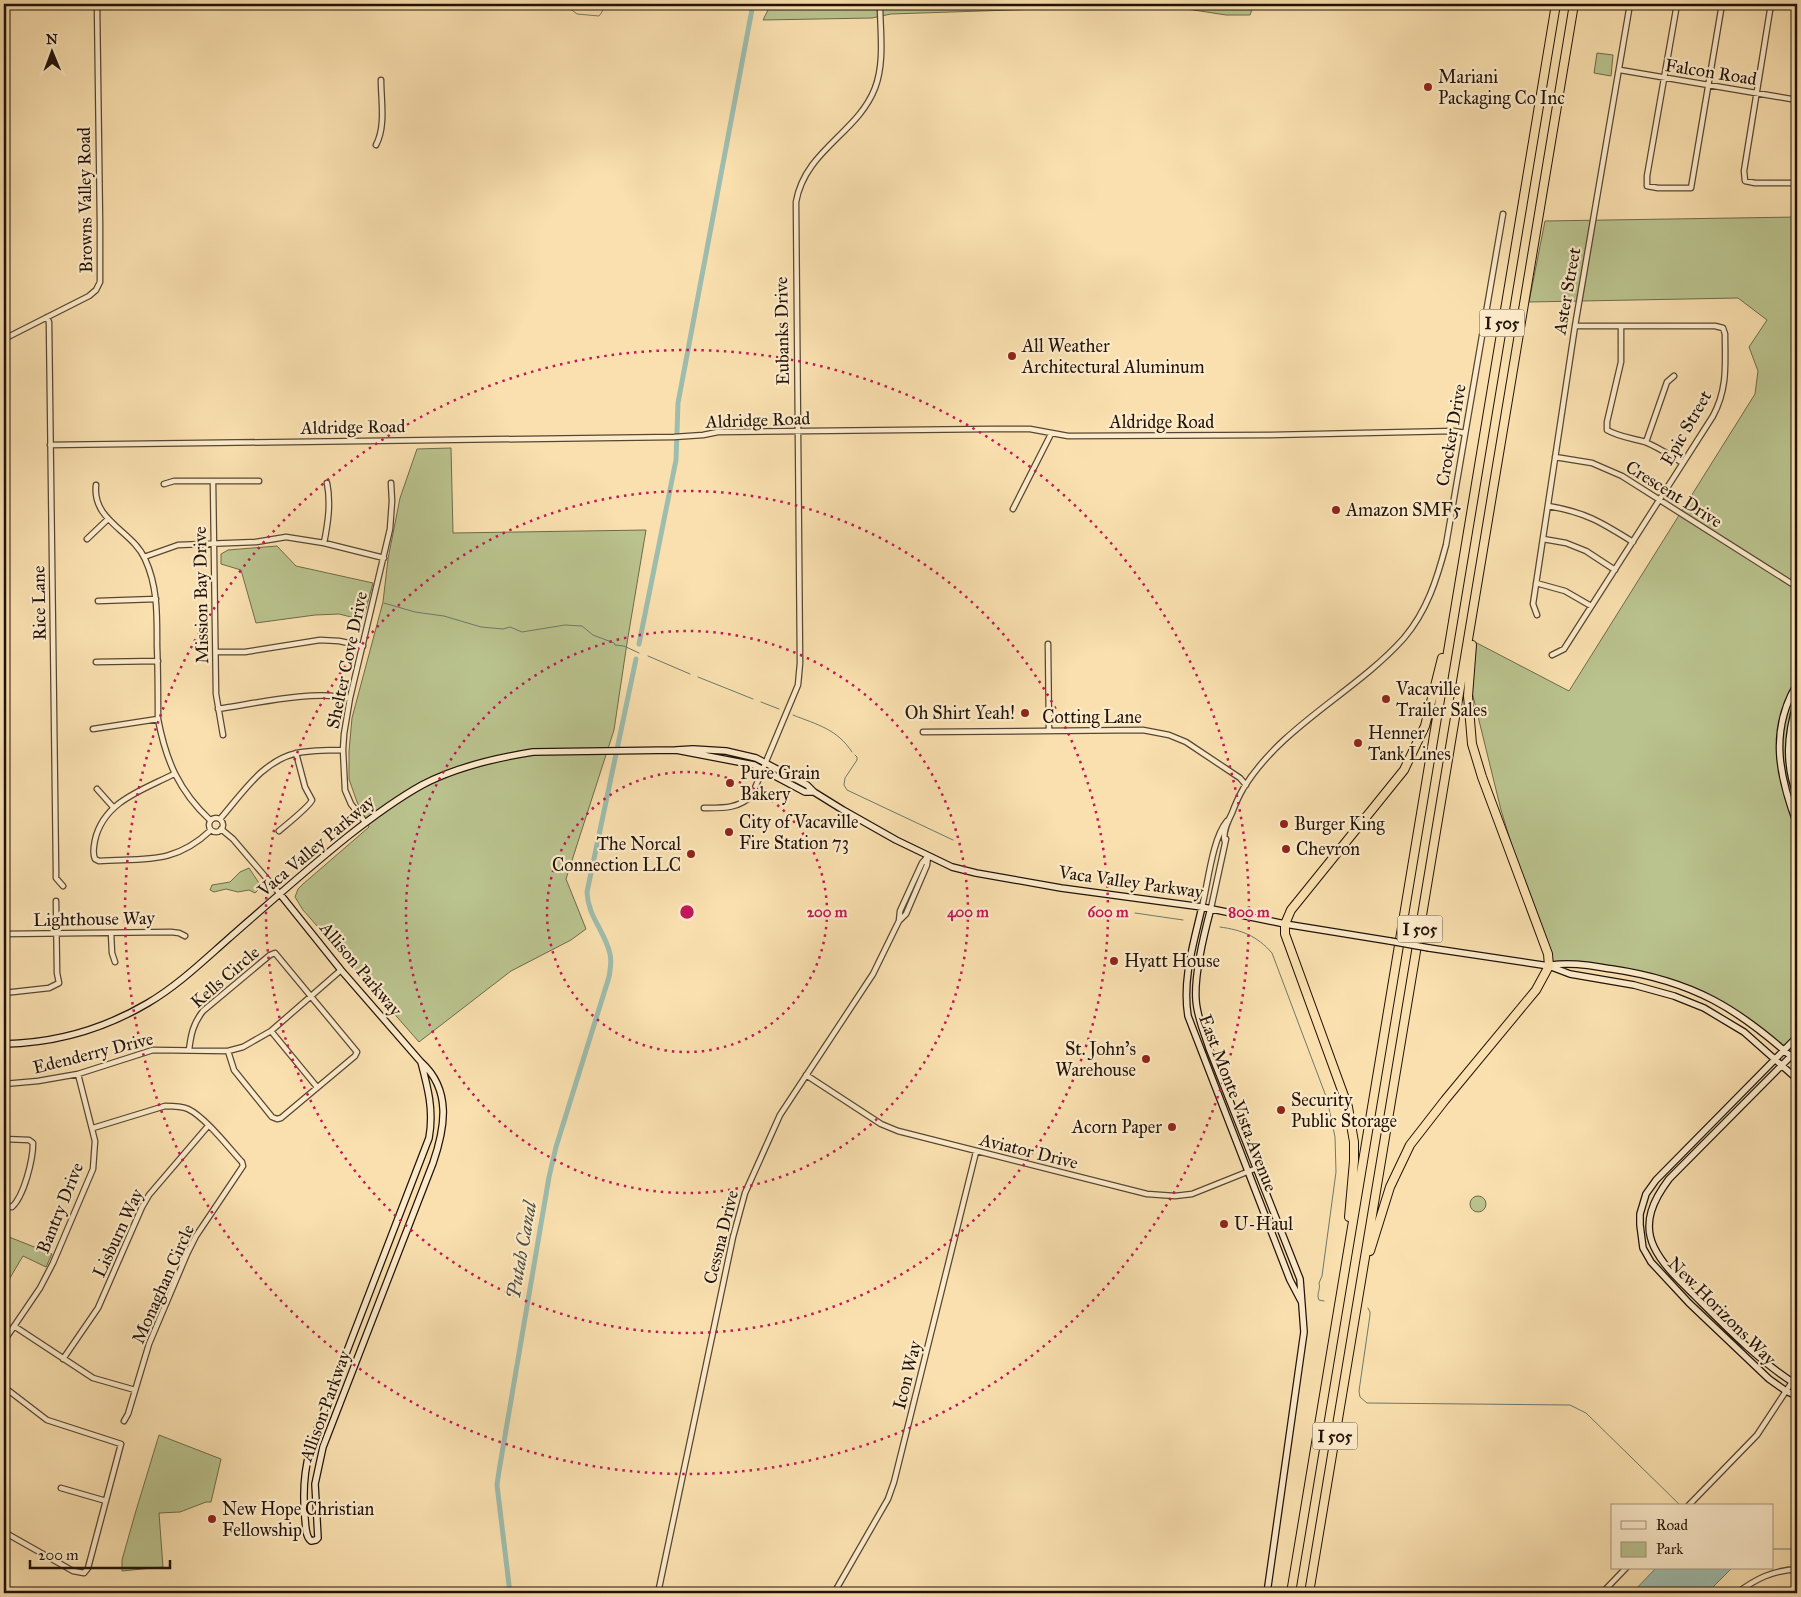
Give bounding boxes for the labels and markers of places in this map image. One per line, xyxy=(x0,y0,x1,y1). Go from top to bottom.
place label: Mariani Packaging Co Inc xyxy=(1438,66,1565,110)
marker: Mariani Packaging Co Inc xyxy=(1422,81,1434,93)
place label: All Weather Architectural Aluminum xyxy=(1021,335,1205,378)
marker: All Weather Architectural Aluminum xyxy=(1006,350,1018,362)
place label: Amazon SMF5 xyxy=(1345,499,1462,521)
marker: Amazon SMF5 xyxy=(1330,504,1342,516)
place label: Vacaville Trailer Sales xyxy=(1395,678,1487,721)
marker: Vacaville Trailer Sales xyxy=(1380,693,1392,705)
place label: Oh Shirt Yeah! xyxy=(905,702,1015,724)
marker: Oh Shirt Yeah! xyxy=(1019,707,1031,719)
place label: Henner Tank Lines xyxy=(1368,722,1451,765)
marker: Henner Tank Lines xyxy=(1352,737,1364,749)
place label: Pure Grain Bakery xyxy=(740,762,820,805)
marker: Pure Grain Bakery xyxy=(724,777,736,789)
place label: City of Vacaville Fire Station 73 xyxy=(739,811,859,854)
place label: Burger King xyxy=(1294,813,1385,836)
marker: Burger King xyxy=(1278,818,1290,830)
marker: City of Vacaville Fire Station 73 xyxy=(723,826,735,838)
place label: The Norcal Connection LLC xyxy=(552,833,681,876)
place label: Chevron xyxy=(1296,838,1360,860)
marker: Chevron xyxy=(1280,843,1292,855)
marker: The Norcal Connection LLC xyxy=(685,848,697,860)
centre of rings xyxy=(678,903,696,921)
place label: Hyatt House xyxy=(1124,950,1220,972)
marker: Hyatt House xyxy=(1108,955,1120,967)
place label: St. John's Warehouse xyxy=(1055,1038,1136,1081)
marker: St. John's Warehouse xyxy=(1140,1053,1152,1065)
place label: Security Public Storage xyxy=(1291,1089,1397,1133)
marker: Security Public Storage xyxy=(1275,1104,1287,1116)
place label: Acorn Paper xyxy=(1071,1116,1162,1138)
marker: Acorn Paper xyxy=(1166,1121,1178,1133)
place label: U-Haul xyxy=(1234,1213,1293,1235)
marker: U-Haul xyxy=(1218,1218,1230,1230)
place label: New Hope Christian Fellowship xyxy=(222,1498,375,1541)
marker: New Hope Christian Fellowship xyxy=(206,1513,218,1525)

